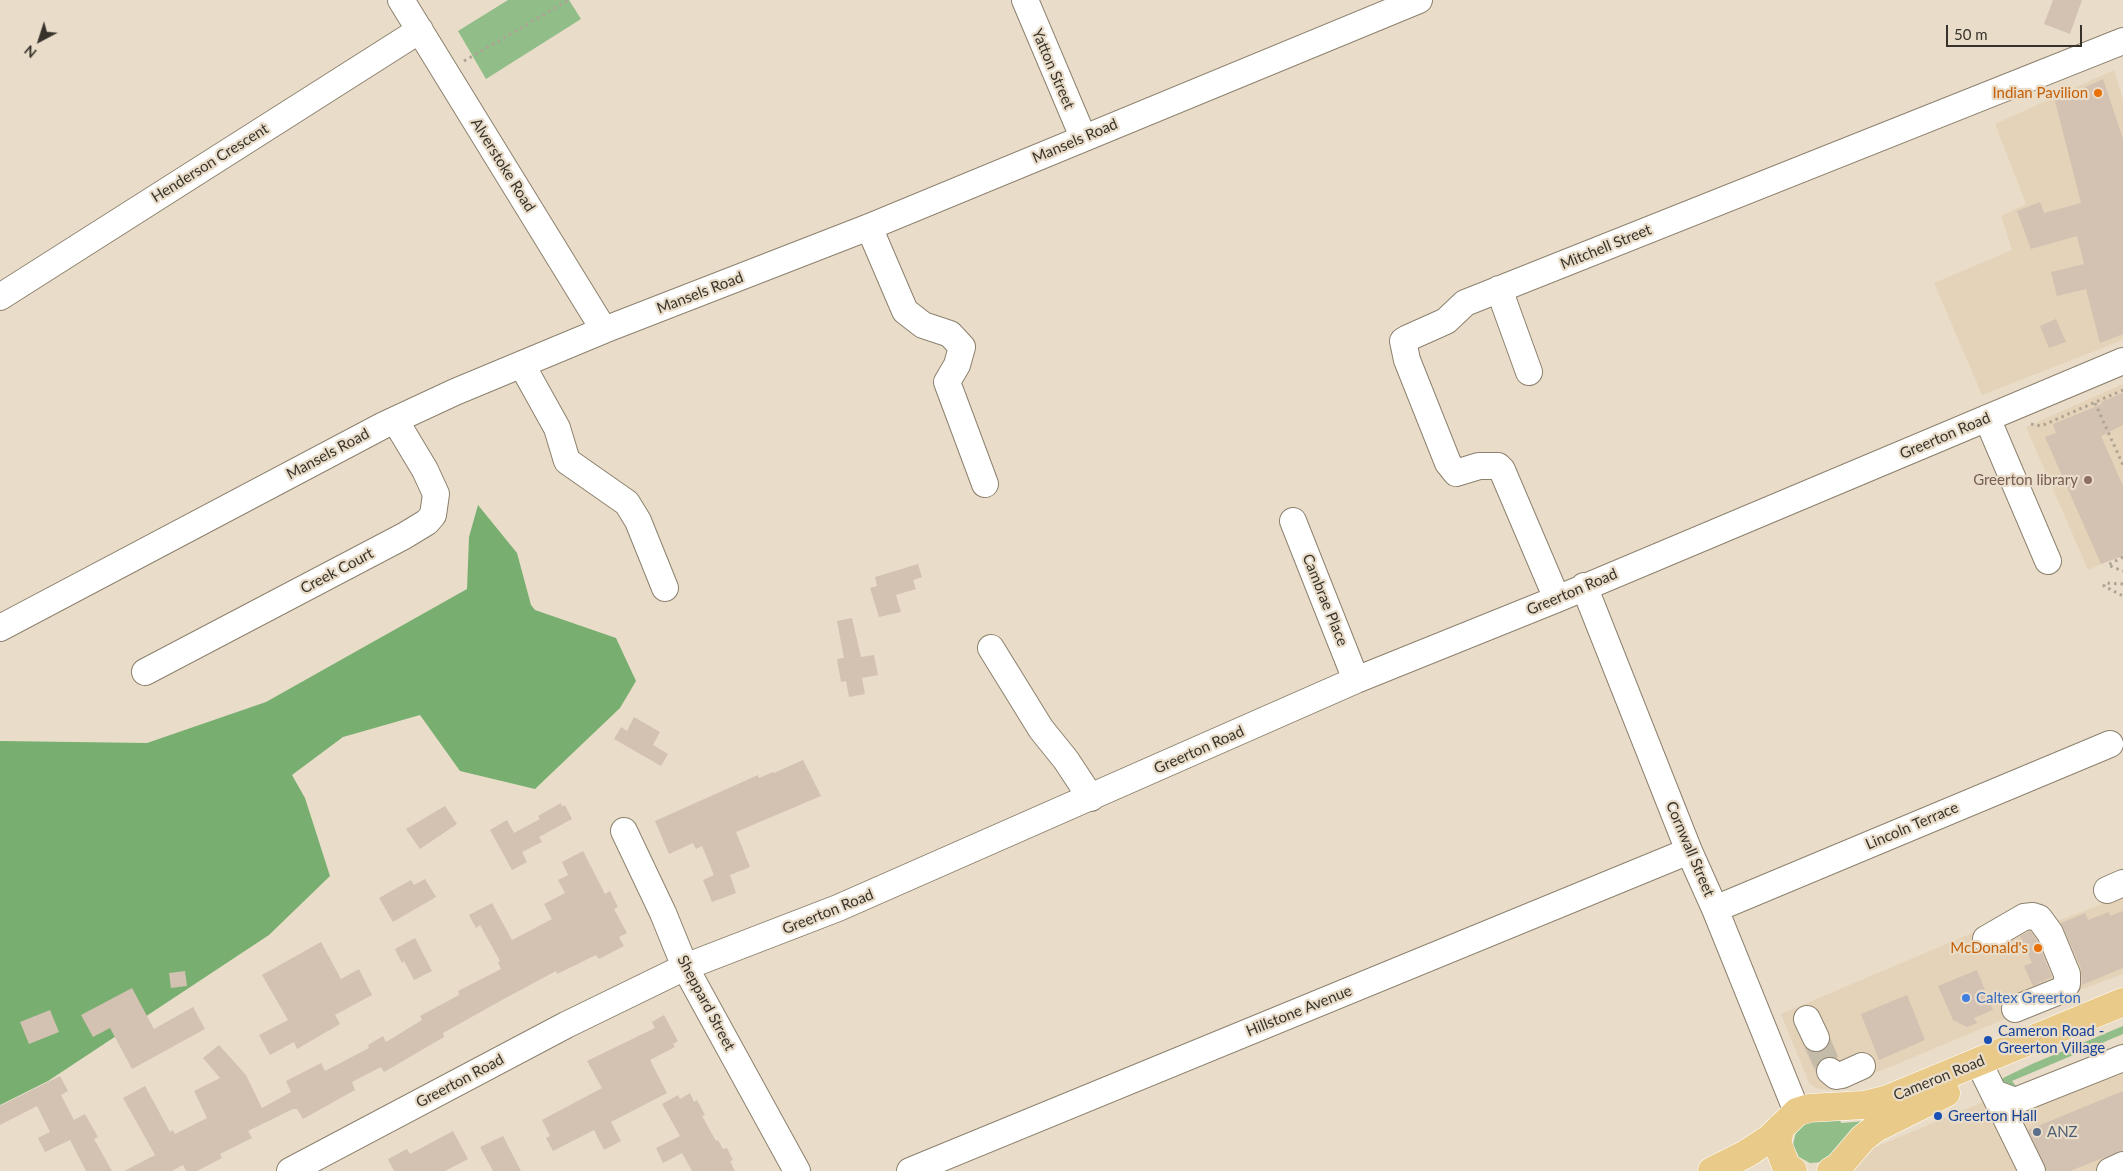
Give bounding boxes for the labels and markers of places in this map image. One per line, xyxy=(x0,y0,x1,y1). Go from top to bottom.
place label: Indian Pavilion xyxy=(1992,84,2088,102)
marker: Indian Pavilion xyxy=(2092,87,2104,99)
place label: Greerton library xyxy=(1973,471,2078,489)
marker: Greerton library xyxy=(2082,474,2094,486)
place label: McDonald's xyxy=(1950,939,2028,957)
marker: McDonald's xyxy=(2032,942,2044,954)
place label: Caltex Greerton xyxy=(1976,989,2081,1007)
marker: Caltex Greerton xyxy=(1960,992,1972,1004)
place label: Cameron Road - Greerton Village xyxy=(1998,1022,2105,1057)
marker: Cameron Road - Greerton Village xyxy=(1982,1034,1994,1046)
place label: Greerton Hall xyxy=(1948,1107,2037,1125)
marker: Greerton Hall xyxy=(1932,1110,1944,1122)
place label: ANZ xyxy=(2047,1123,2078,1141)
marker: ANZ xyxy=(2031,1126,2043,1138)

